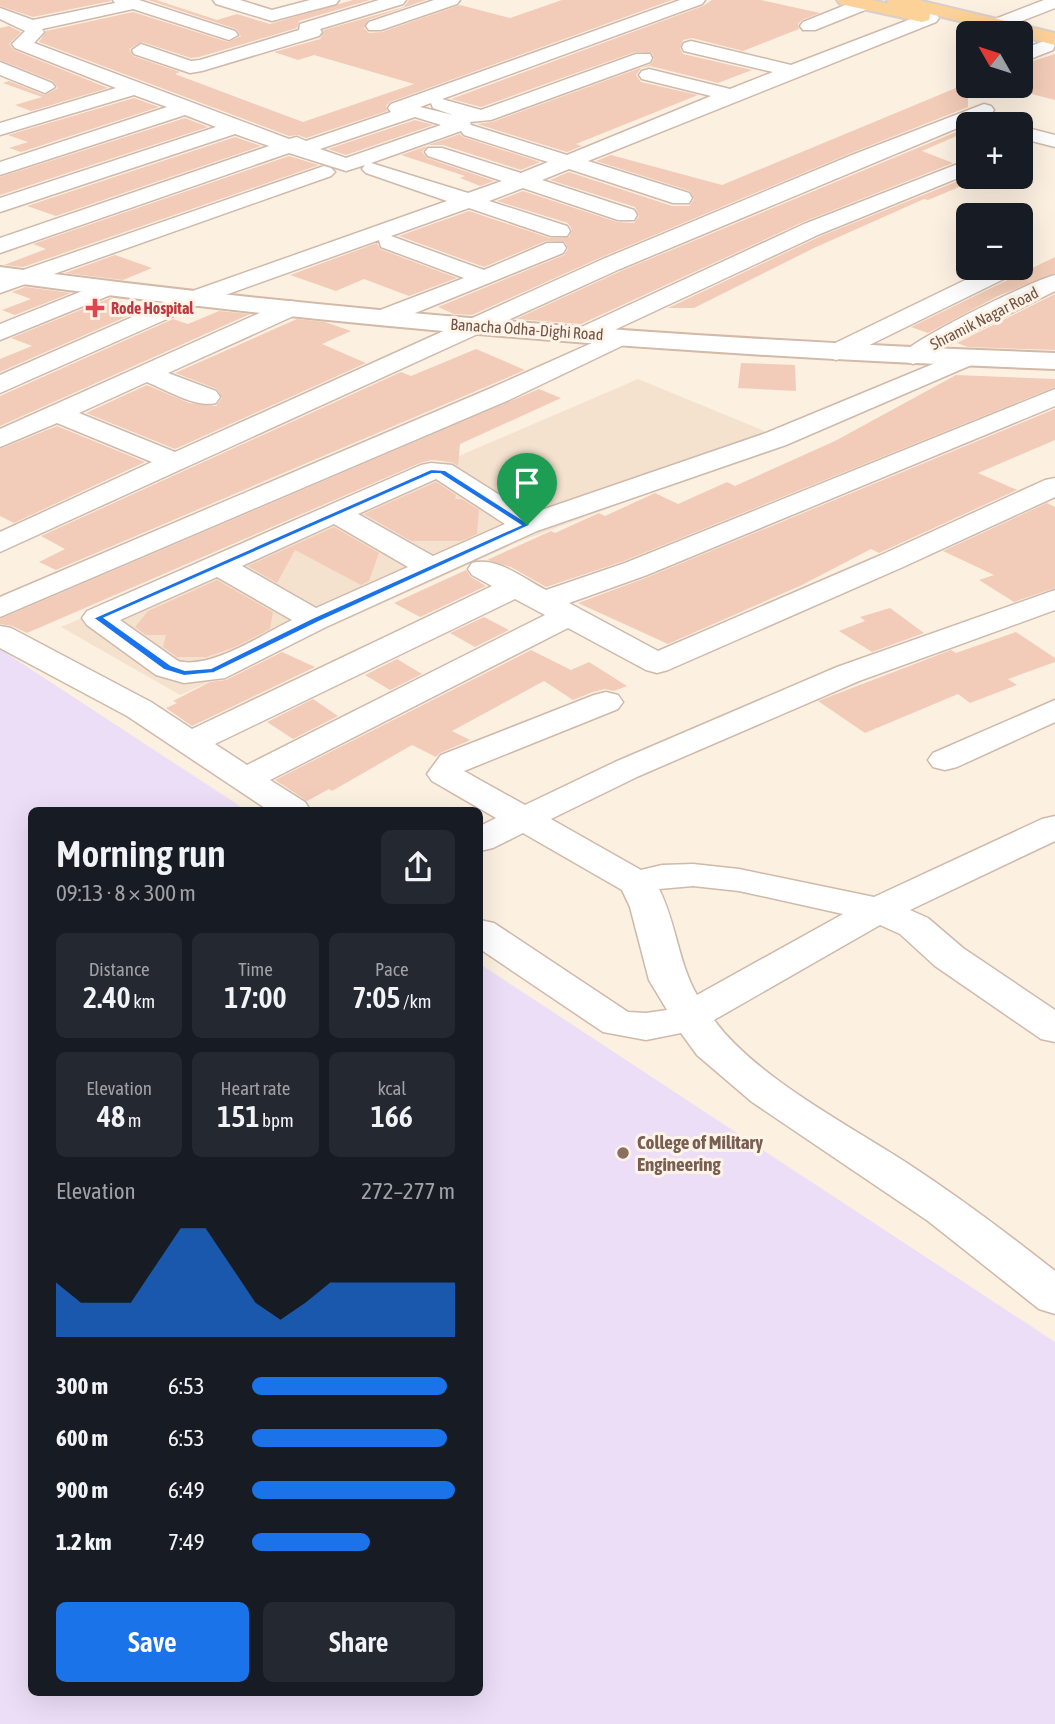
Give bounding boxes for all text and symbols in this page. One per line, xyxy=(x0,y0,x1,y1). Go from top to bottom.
north arrow xyxy=(956,21,1032,98)
map controls xyxy=(956,21,1033,280)
button: + xyxy=(956,112,1033,189)
button: − xyxy=(956,203,1033,280)
street label: Shramik Nagar Road xyxy=(927,283,1042,354)
marker: Rode Hospital xyxy=(85,298,105,318)
place label: Rode Hospital xyxy=(111,299,194,317)
street label: Banacha Odha-Dighi Road xyxy=(450,315,604,344)
pin xyxy=(497,453,557,525)
icon: arrive xyxy=(508,464,546,502)
button: share xyxy=(381,830,455,904)
text: Morning run xyxy=(56,832,226,875)
text: 09:13 · 8 × 300 m xyxy=(56,880,196,906)
text: Distance xyxy=(89,958,150,980)
text: Time xyxy=(238,958,273,980)
text: Pace xyxy=(375,958,409,980)
text: 2.40 xyxy=(83,980,131,1014)
text: 17:00 xyxy=(224,980,287,1014)
text: 7:05 xyxy=(352,980,400,1014)
text: km xyxy=(131,990,155,1012)
text: /km xyxy=(400,990,431,1012)
text: Elevation xyxy=(86,1077,152,1099)
text: Heart rate xyxy=(221,1077,290,1099)
text: kcal xyxy=(377,1077,406,1099)
text: 48 xyxy=(97,1099,125,1133)
text: 151 xyxy=(217,1099,260,1133)
text: 166 xyxy=(371,1099,413,1133)
text: m xyxy=(125,1109,141,1131)
text: bpm xyxy=(260,1109,294,1131)
place label: College of Military Engineering xyxy=(637,1131,763,1175)
marker: College of Military Engineering xyxy=(615,1145,631,1161)
text: Elevation xyxy=(56,1178,136,1204)
text: 272–277 m xyxy=(361,1178,455,1204)
text: 300 m xyxy=(56,1373,108,1399)
text: 6:53 xyxy=(168,1373,205,1399)
text: 600 m xyxy=(56,1425,108,1451)
text: 6:53 xyxy=(168,1425,205,1451)
text: 900 m xyxy=(56,1477,108,1503)
text: 6:49 xyxy=(168,1477,205,1503)
text: 1.2 km xyxy=(56,1529,112,1555)
text: 7:49 xyxy=(168,1529,205,1555)
button: Save xyxy=(56,1602,249,1682)
button: Share xyxy=(263,1602,455,1682)

